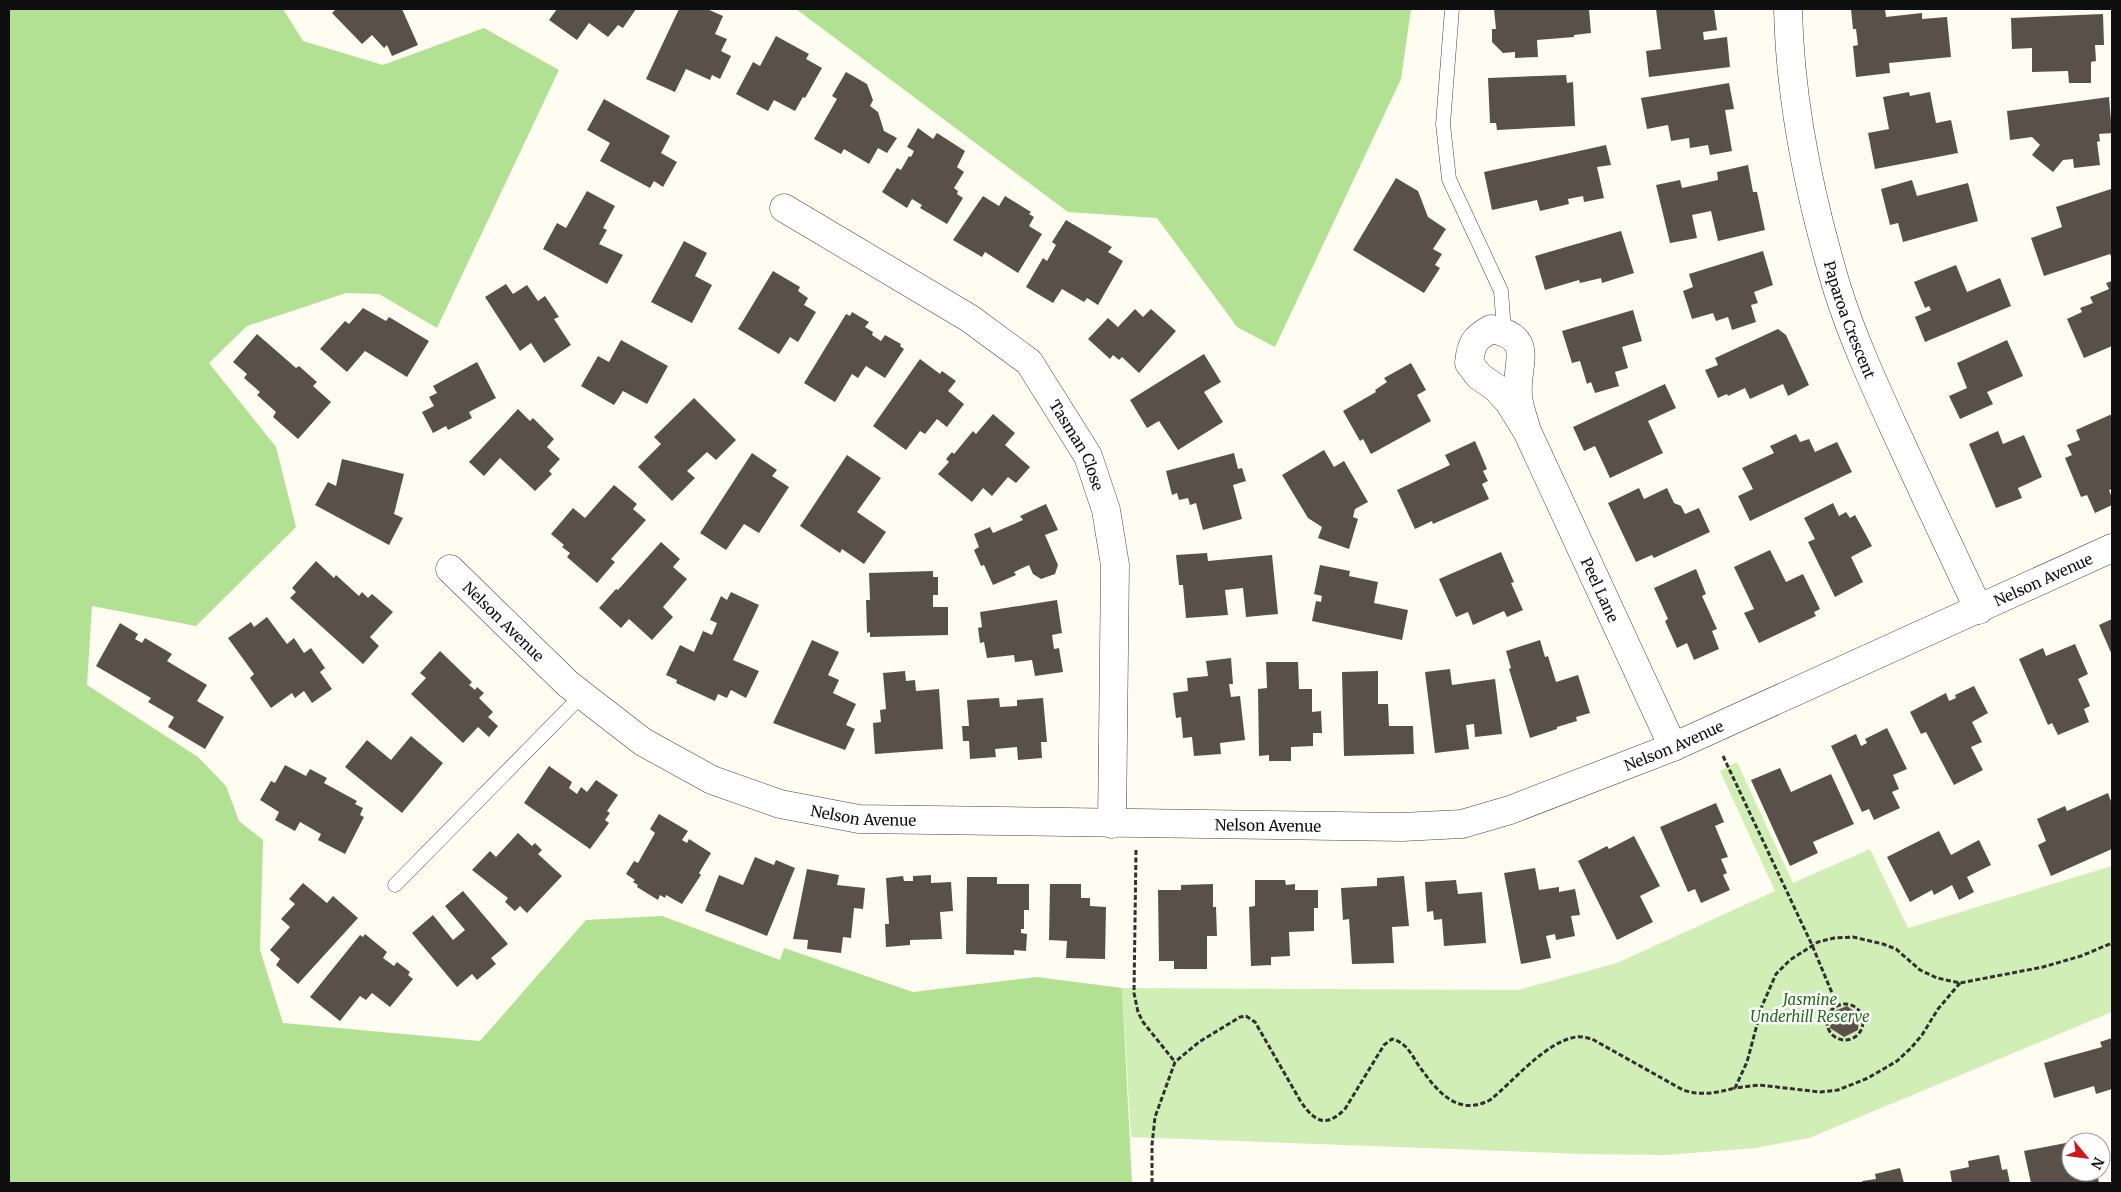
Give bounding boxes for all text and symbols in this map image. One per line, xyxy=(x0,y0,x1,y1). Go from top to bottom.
street label: Paparoa Crescent xyxy=(1820,258,1880,381)
street label: Tasman Close xyxy=(1045,396,1108,493)
street label: Nelson Avenue xyxy=(1991,549,2095,610)
street label: Peel Lane xyxy=(1577,554,1623,625)
street label: Nelson Avenue xyxy=(459,577,549,665)
street label: Nelson Avenue xyxy=(1621,716,1727,775)
street label: Nelson Avenue xyxy=(809,801,917,829)
street label: Nelson Avenue xyxy=(1215,815,1322,835)
park label: Jasmine Underhill Reserve xyxy=(1750,990,1870,1026)
north arrow xyxy=(2061,1132,2111,1182)
text: N xyxy=(2087,1154,2108,1173)

